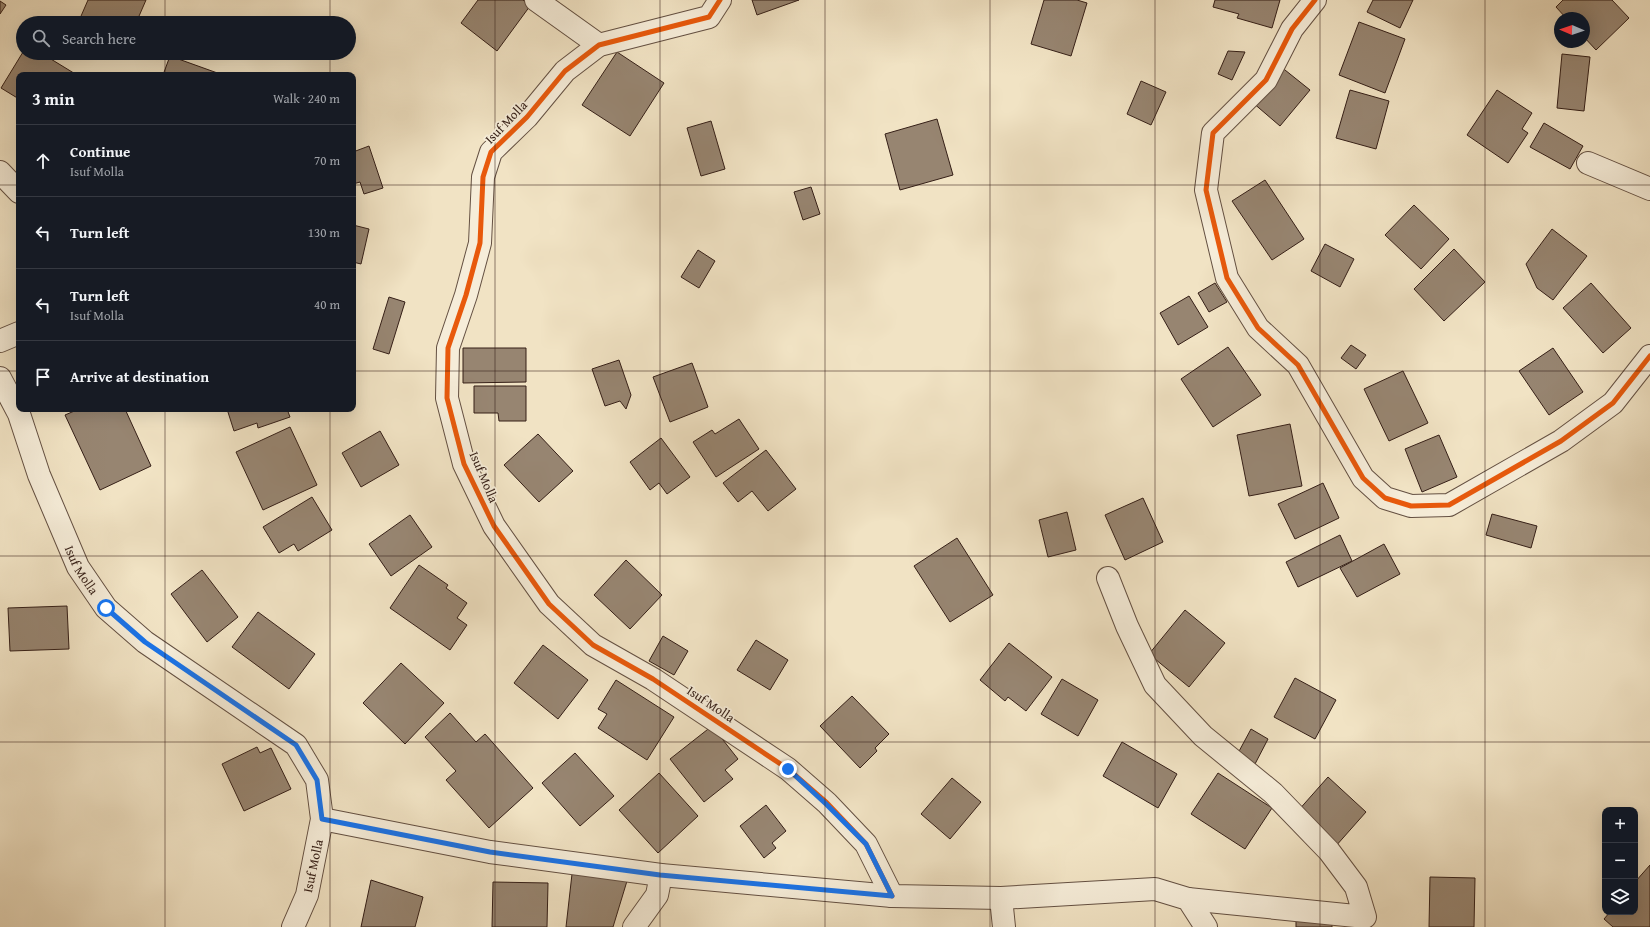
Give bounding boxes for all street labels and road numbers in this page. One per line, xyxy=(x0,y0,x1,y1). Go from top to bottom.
street label: Isuf Molla xyxy=(480,95,532,148)
street label: Isuf Molla xyxy=(465,448,504,506)
street label: Isuf Molla xyxy=(60,542,104,599)
street label: Isuf Molla xyxy=(683,681,739,727)
street label: Isuf Molla xyxy=(298,837,328,894)

